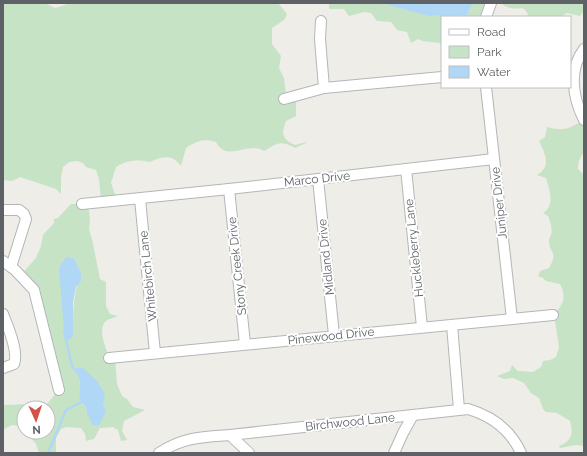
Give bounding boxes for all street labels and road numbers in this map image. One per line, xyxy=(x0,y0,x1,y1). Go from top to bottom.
street label: Juniper Drive xyxy=(488,166,510,240)
street label: Marco Drive xyxy=(283,169,351,189)
street label: Huckleberry Lane xyxy=(402,198,426,298)
street label: Stony Creek Drive xyxy=(225,216,249,316)
street label: Midland Drive xyxy=(315,218,337,296)
street label: Whitebirch Lane xyxy=(136,230,160,322)
street label: Pinewood Drive xyxy=(287,324,375,348)
street label: Birchwood Lane xyxy=(305,410,395,434)

